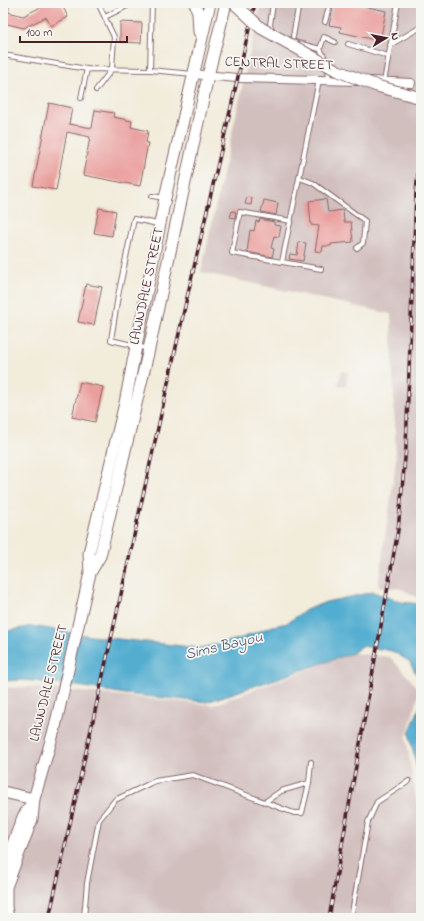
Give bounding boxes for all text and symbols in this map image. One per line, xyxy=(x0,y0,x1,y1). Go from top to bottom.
scale bar xyxy=(20,18,127,44)
north arrow xyxy=(366,18,406,58)
text: 100 m xyxy=(26,24,53,42)
text: N xyxy=(386,31,403,41)
street label: CENTRAL STREET xyxy=(224,52,334,76)
street label: LAWNDALE STREET xyxy=(124,225,170,347)
street label: LAWNDALE STREET xyxy=(24,622,74,744)
water label: Sims Bayou xyxy=(183,626,265,667)

